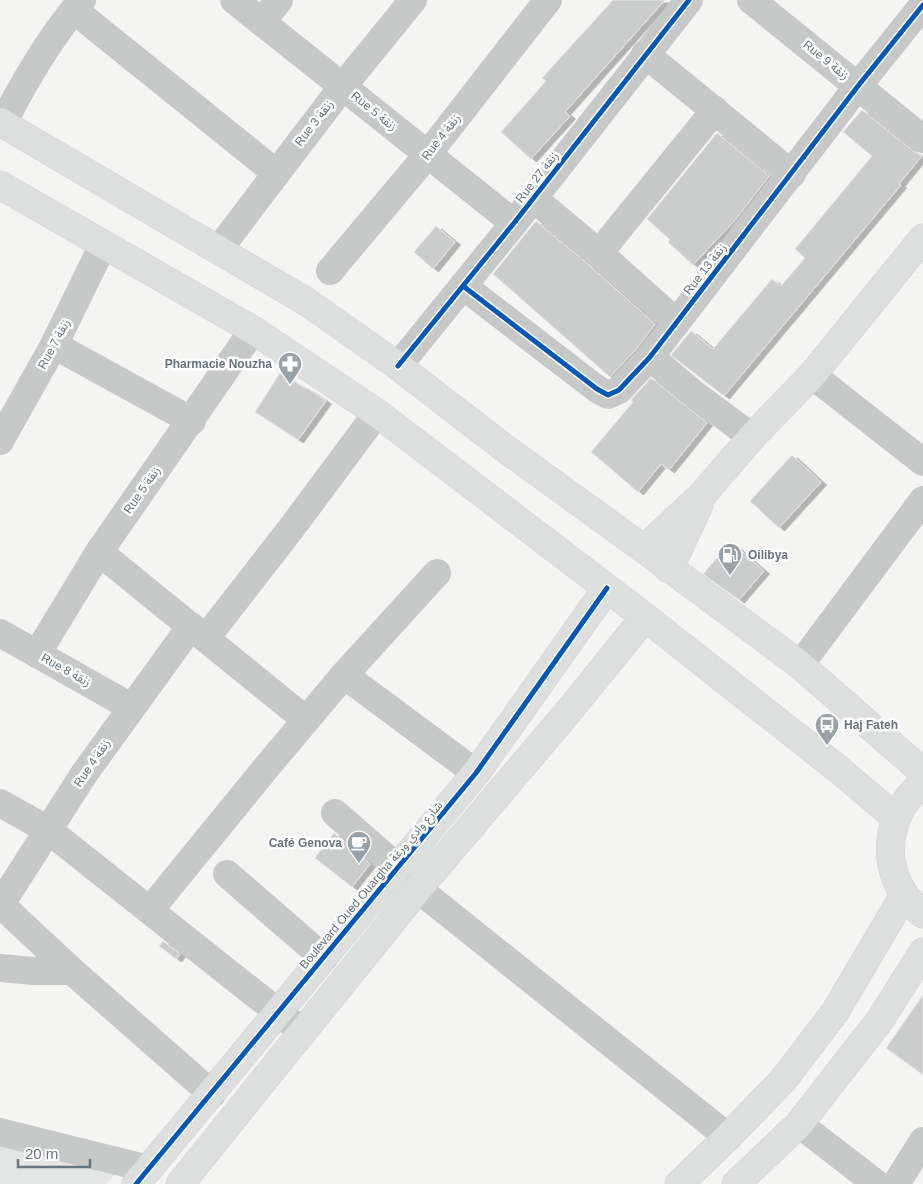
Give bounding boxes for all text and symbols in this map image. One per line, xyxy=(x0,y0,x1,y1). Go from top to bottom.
street label: Rue 9 زنقة xyxy=(800,37,852,83)
street label: Rue 5 زنقة xyxy=(348,88,400,134)
street label: Rue 3 زنقة xyxy=(292,97,336,149)
street label: Rue 4 زنقة xyxy=(419,111,463,163)
street label: Rue 27 زنقة xyxy=(513,149,561,205)
street label: Rue 13 زنقة xyxy=(681,241,729,297)
street label: Rue 7 زنقة xyxy=(35,317,73,371)
pharmacy icon: Pharmacie Nouzha xyxy=(277,351,303,385)
place label: Pharmacie Nouzha xyxy=(165,357,272,371)
street label: Rue 5 زنقة xyxy=(121,464,163,516)
fuel station icon: Oilibya xyxy=(717,542,743,576)
place label: Oilibya xyxy=(748,548,788,562)
street label: Rue 8 زنقة xyxy=(39,651,93,689)
bus stop icon: Haj Fateh xyxy=(814,712,840,746)
place label: Haj Fateh xyxy=(844,718,898,732)
street label: Rue 4 زنقة xyxy=(71,737,113,789)
street label: Boulevard Oued Ouargha شارع وادي ورغة xyxy=(297,798,447,973)
cafe icon: Café Genova xyxy=(346,830,372,864)
place label: Café Genova xyxy=(269,836,342,850)
scale bar xyxy=(18,1136,90,1168)
text: 20 m xyxy=(25,1145,58,1162)

